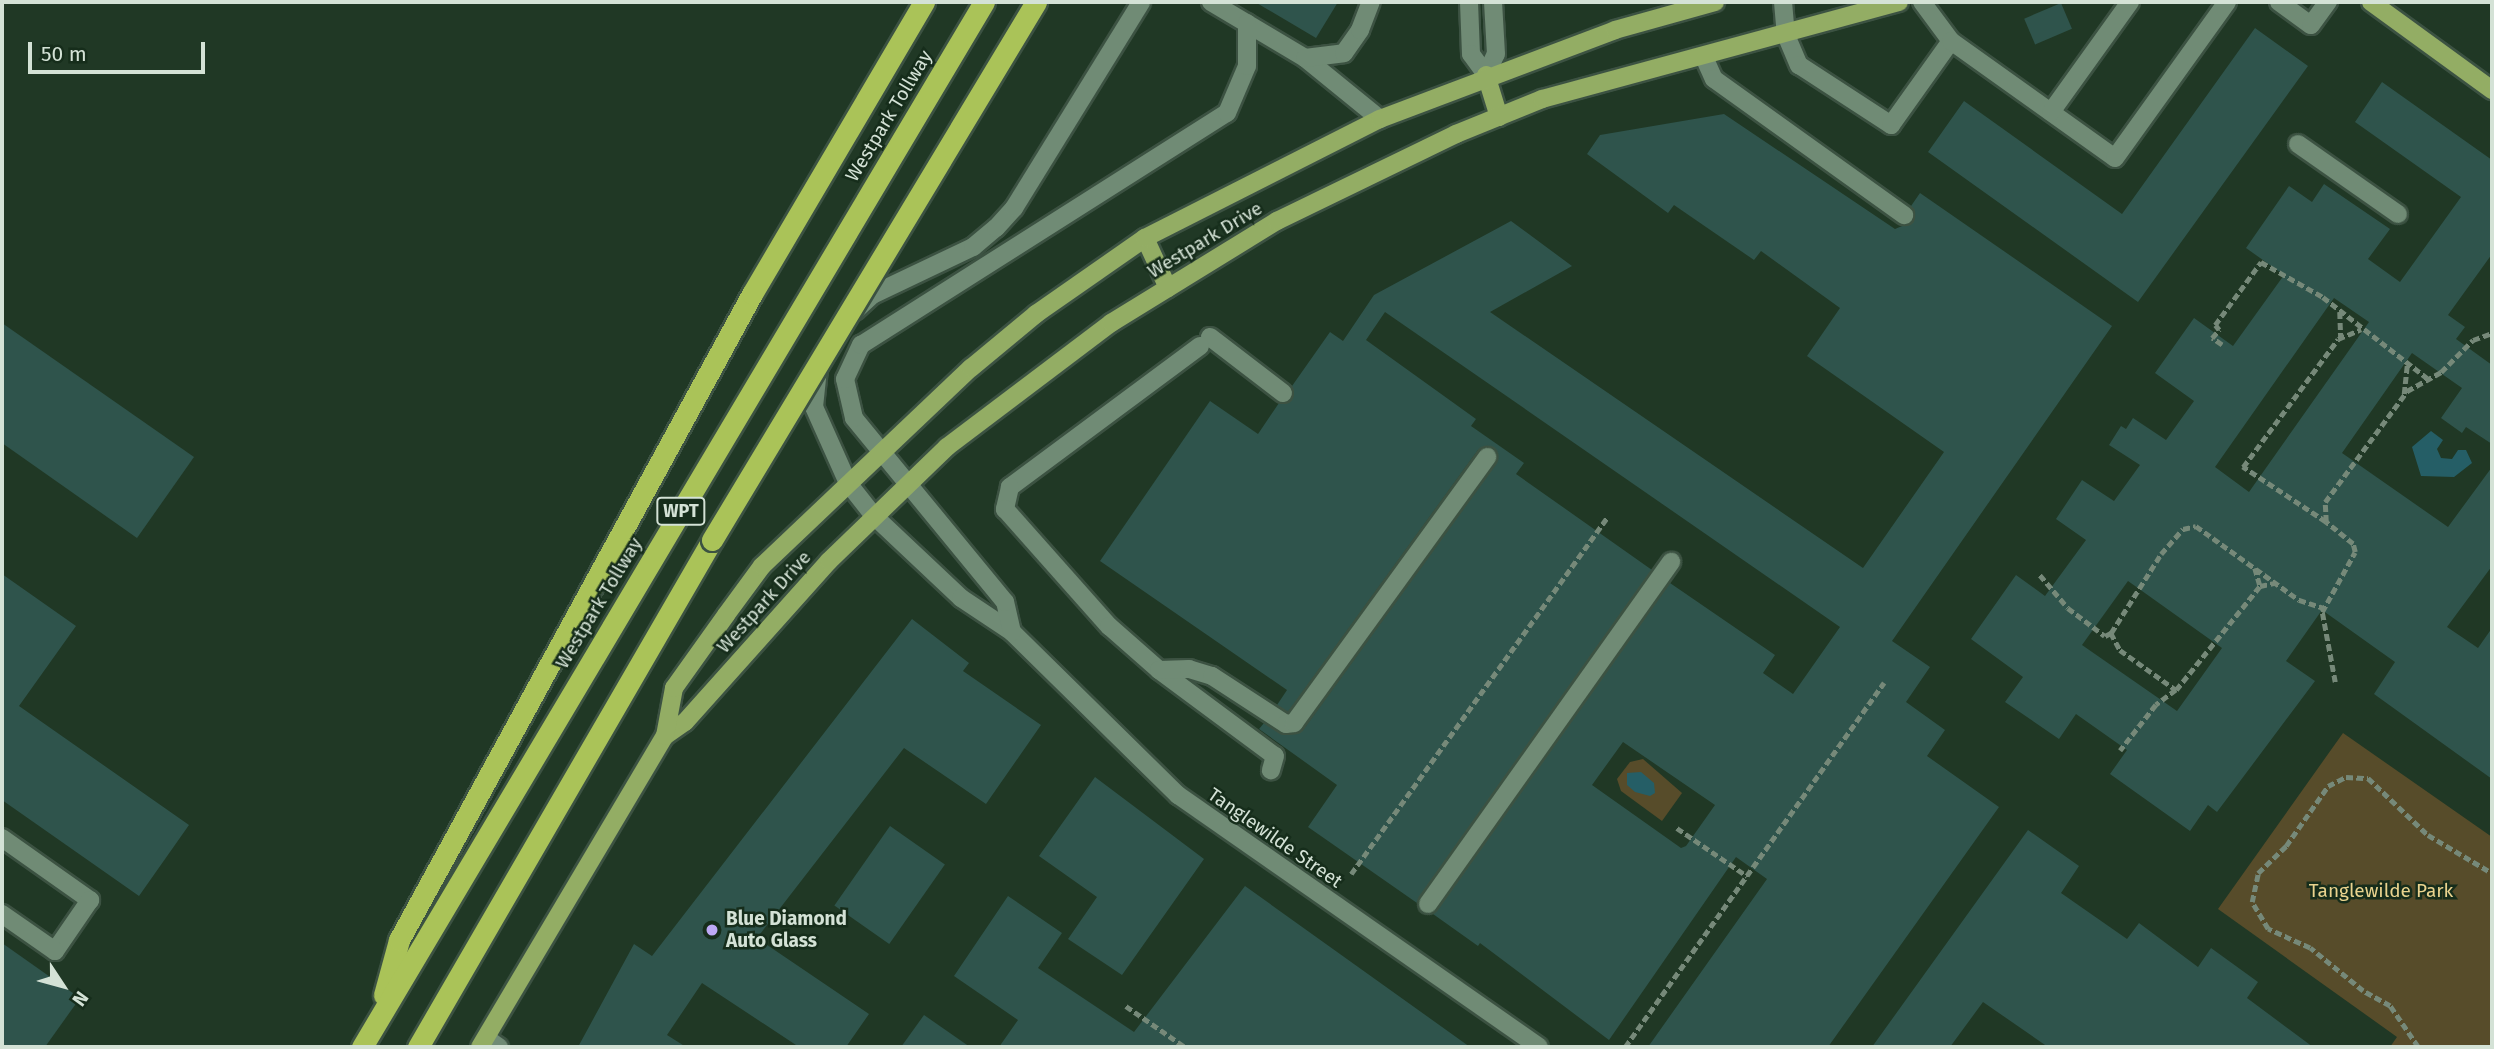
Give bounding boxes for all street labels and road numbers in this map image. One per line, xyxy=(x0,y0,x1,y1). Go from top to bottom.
street label: Westpark Tollway xyxy=(841,46,937,186)
street label: Westpark Drive xyxy=(1144,197,1266,283)
road number: WPT xyxy=(655,496,707,526)
street label: Westpark Tollway xyxy=(551,533,647,673)
street label: Westpark Drive xyxy=(712,546,816,658)
street label: Tanglewilde Street xyxy=(1203,783,1347,893)

